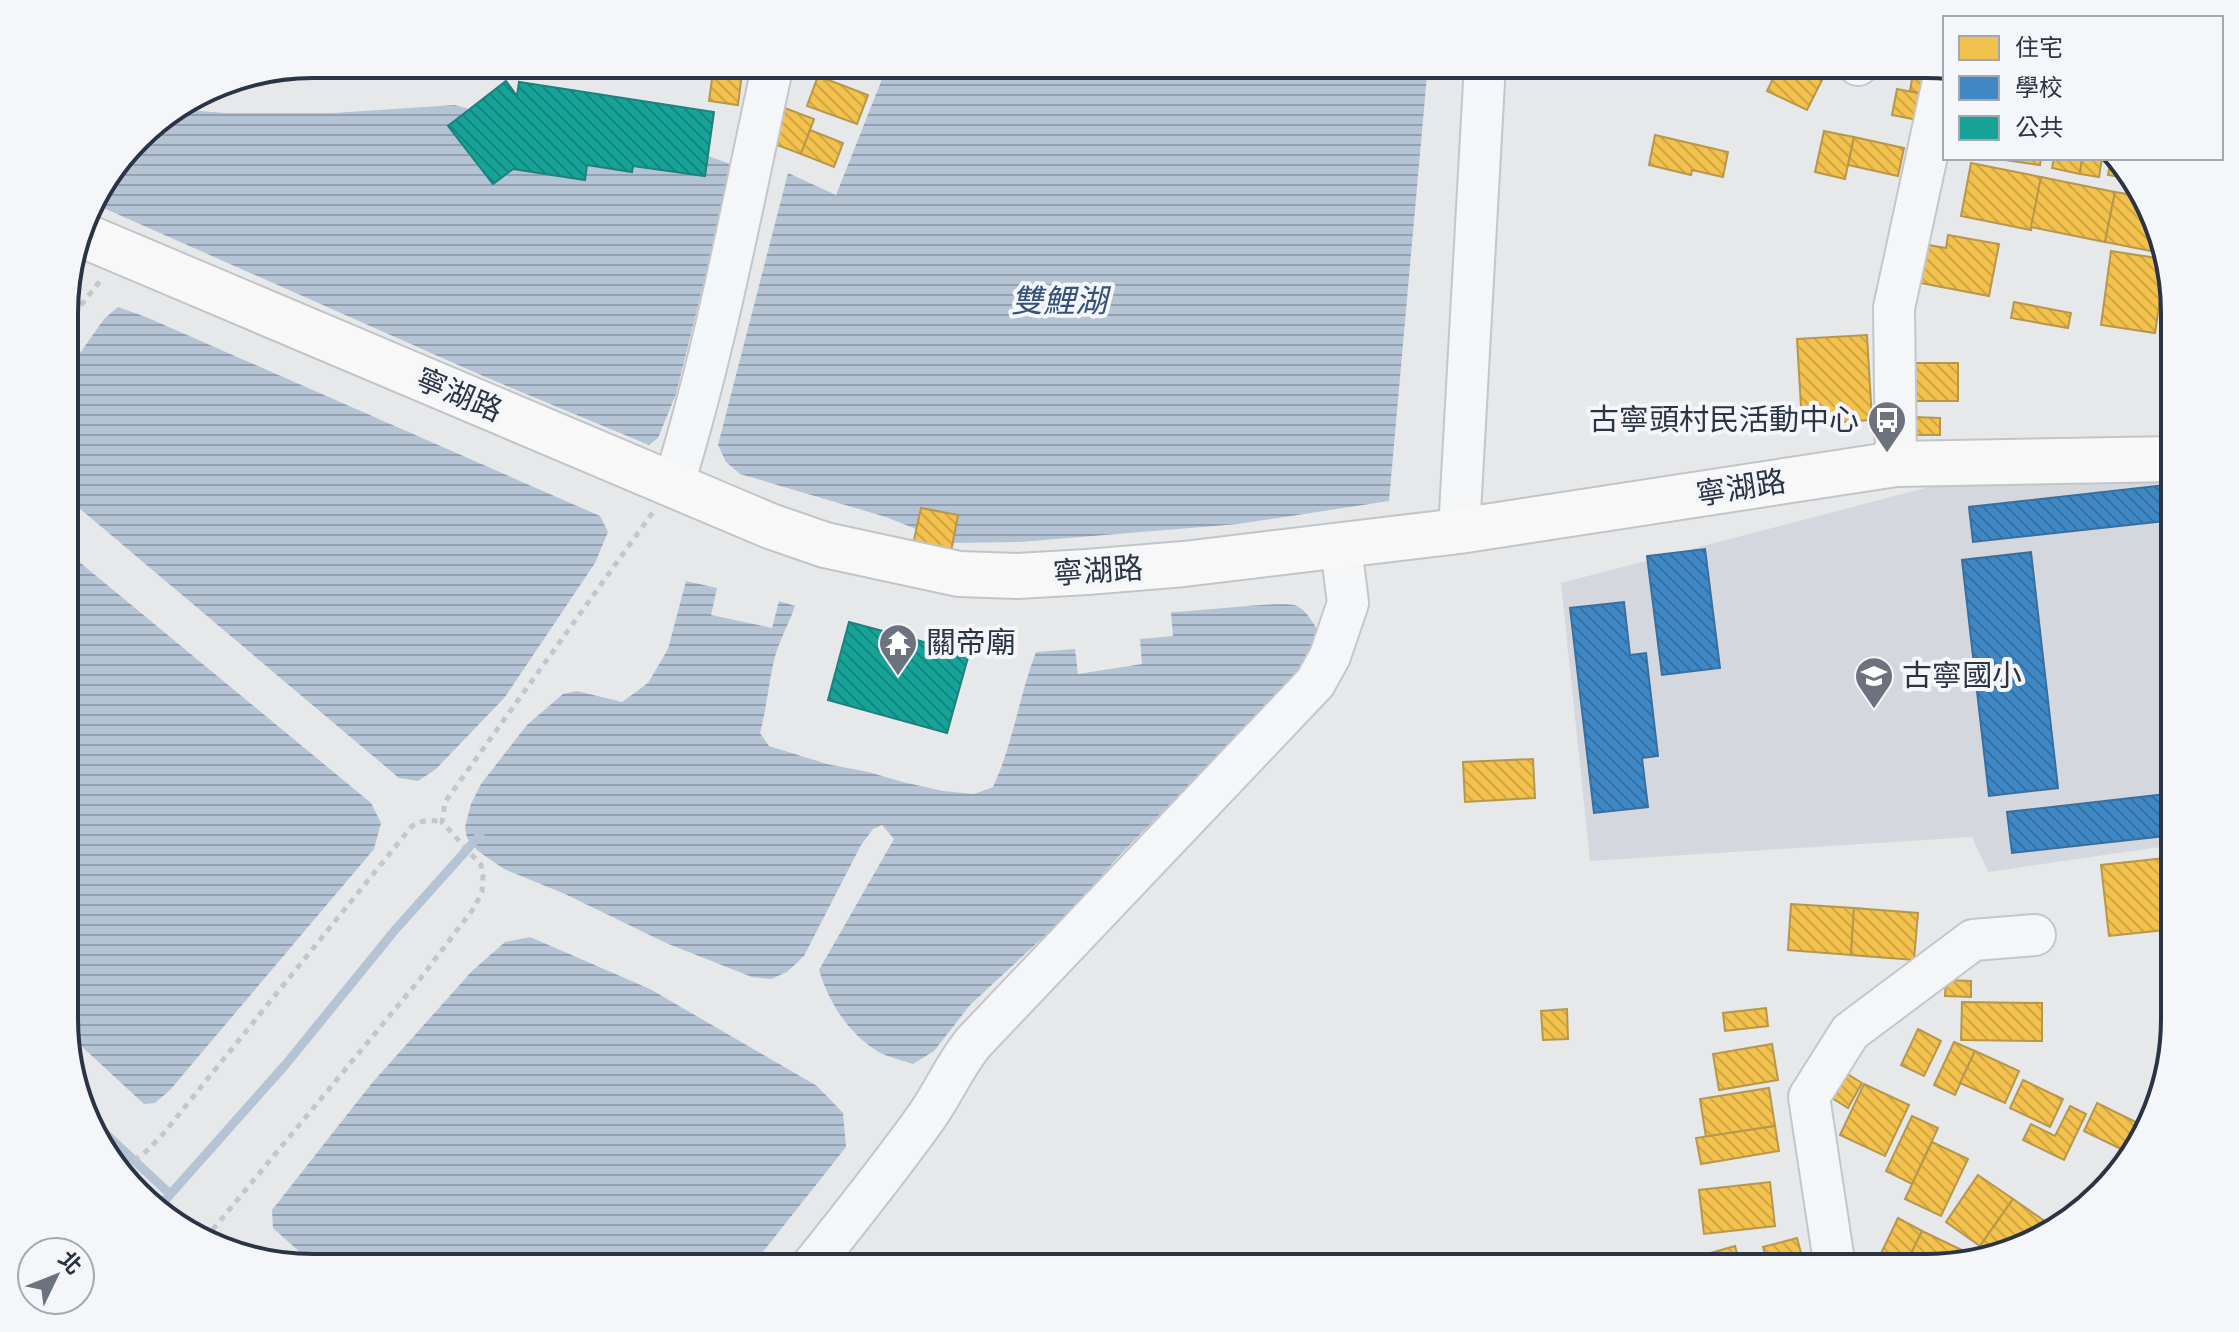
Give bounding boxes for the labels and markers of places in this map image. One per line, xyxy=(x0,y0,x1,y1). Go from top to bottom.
place label: 古寧頭村民活動中心 xyxy=(1589,399,1859,438)
bus stop icon: 古寧頭村民活動中心 xyxy=(1866,399,1908,454)
temple icon: 關帝廟 xyxy=(877,622,919,677)
place label: 關帝廟 xyxy=(926,622,1016,661)
school or university icon: 古寧國小 xyxy=(1853,655,1895,710)
place label: 古寧國小 xyxy=(1902,655,2022,694)

